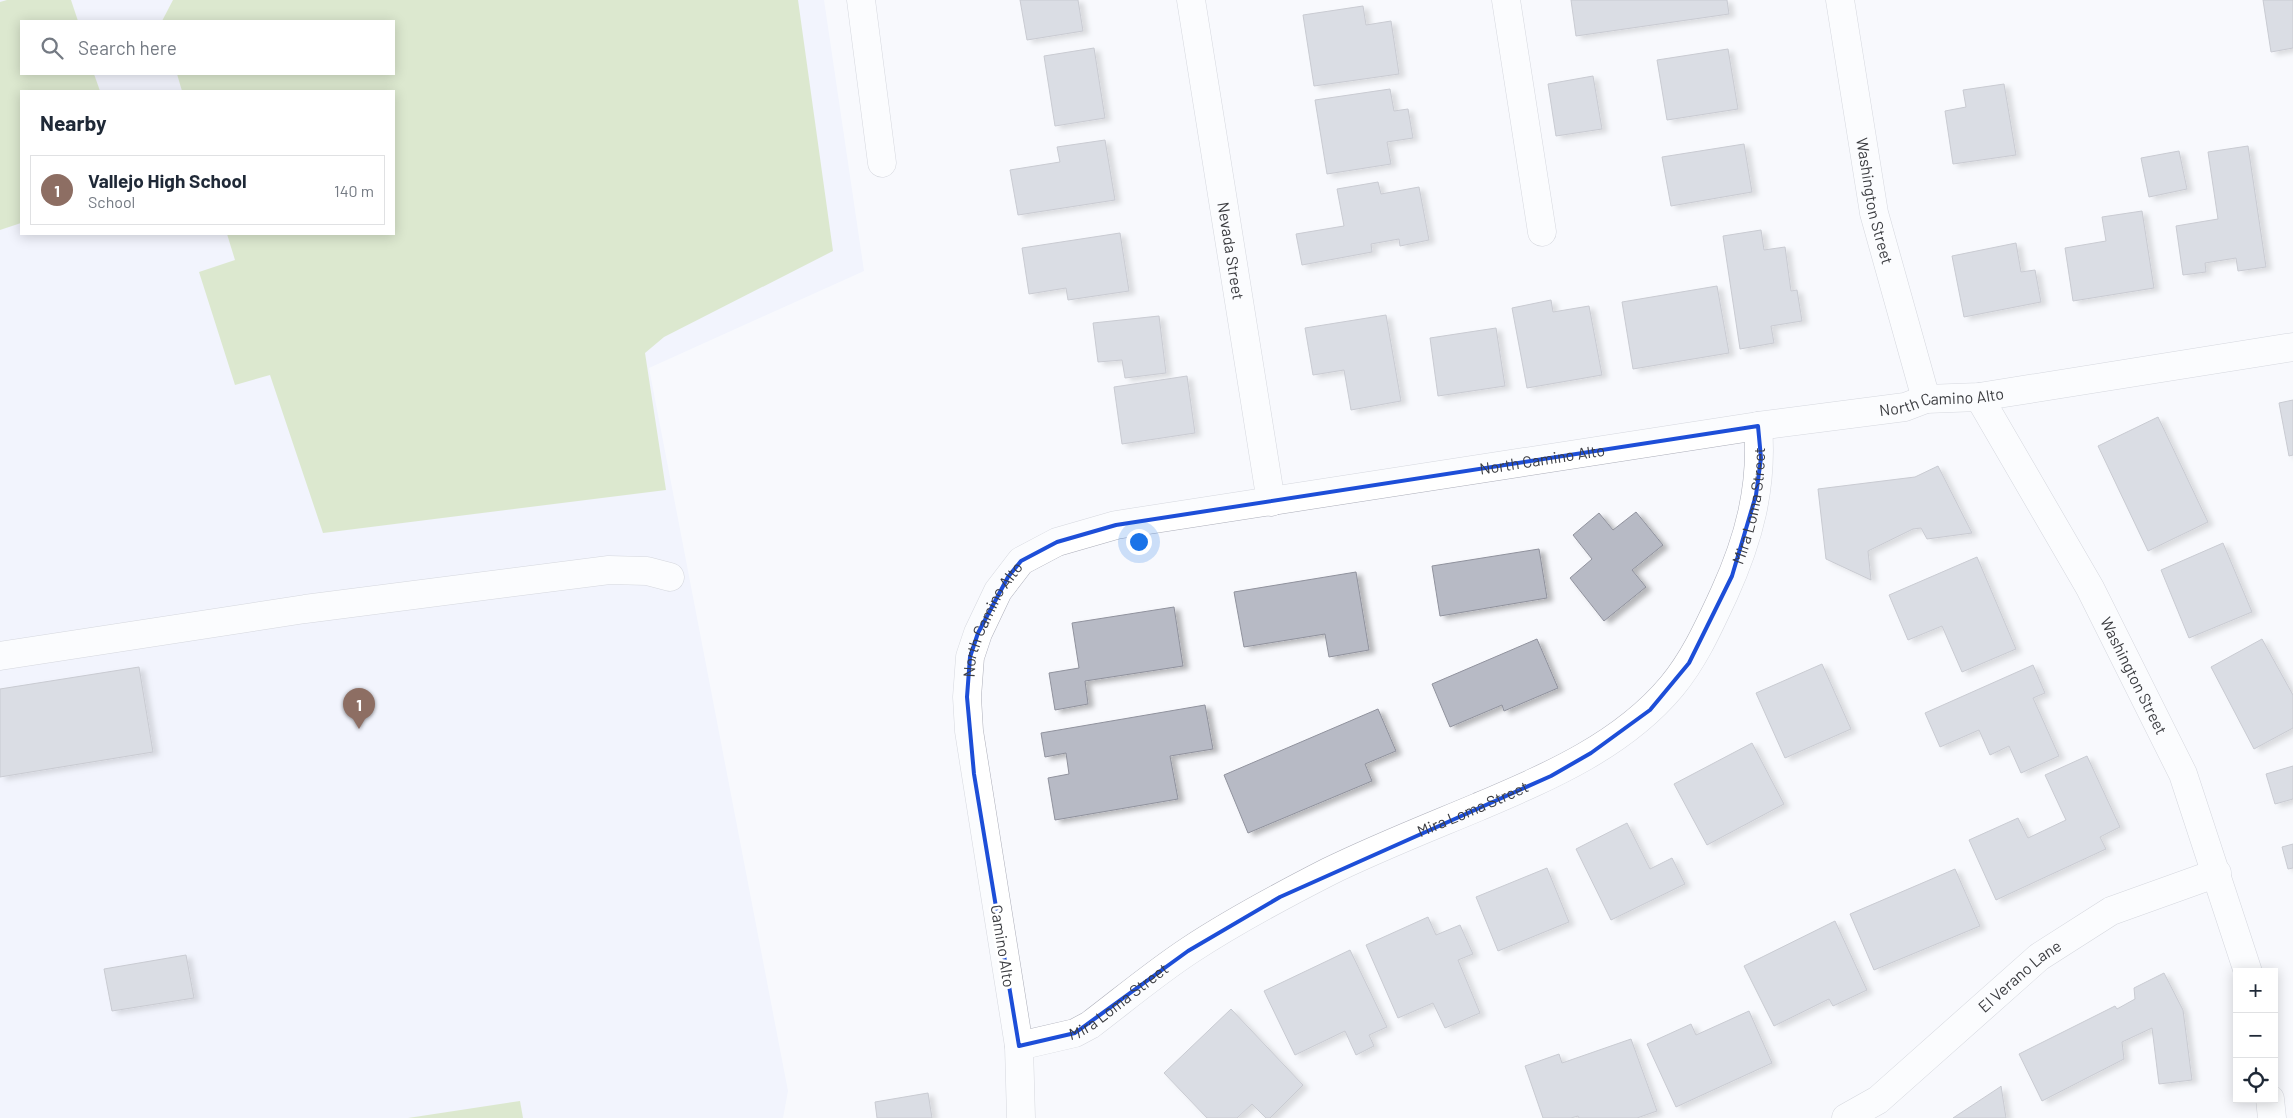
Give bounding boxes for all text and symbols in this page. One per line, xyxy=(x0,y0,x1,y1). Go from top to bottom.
search box xyxy=(20,20,395,75)
icon: search xyxy=(38,34,66,62)
text: Search here xyxy=(78,36,177,59)
text: Nearby xyxy=(40,110,106,135)
street label: Washington Street xyxy=(1853,136,1898,266)
text: Vallejo High School xyxy=(88,169,247,192)
text: 1 xyxy=(54,181,60,200)
text: 140 m xyxy=(334,181,374,200)
text: School xyxy=(88,192,135,211)
street label: Nevada Street xyxy=(1214,201,1249,301)
street label: North Camino Alto xyxy=(1878,383,2005,419)
street label: North Camino Alto xyxy=(1478,440,1606,478)
street label: Mira Loma Street xyxy=(1727,447,1768,567)
your location xyxy=(1126,529,1152,555)
street label: North Camino Alto xyxy=(958,558,1026,678)
street label: Washington Street xyxy=(2097,614,2172,737)
pin: 1 xyxy=(343,688,375,729)
street label: Mira Loma Street xyxy=(1414,776,1531,840)
street label: Camino Alto xyxy=(988,903,1019,989)
street label: El Verano Lane xyxy=(1974,936,2064,1016)
street label: Mira Loma Street xyxy=(1067,958,1171,1043)
map controls xyxy=(2233,968,2278,1103)
button: + xyxy=(2233,968,2278,1013)
button: − xyxy=(2233,1013,2278,1058)
button: locate xyxy=(2233,1058,2278,1103)

